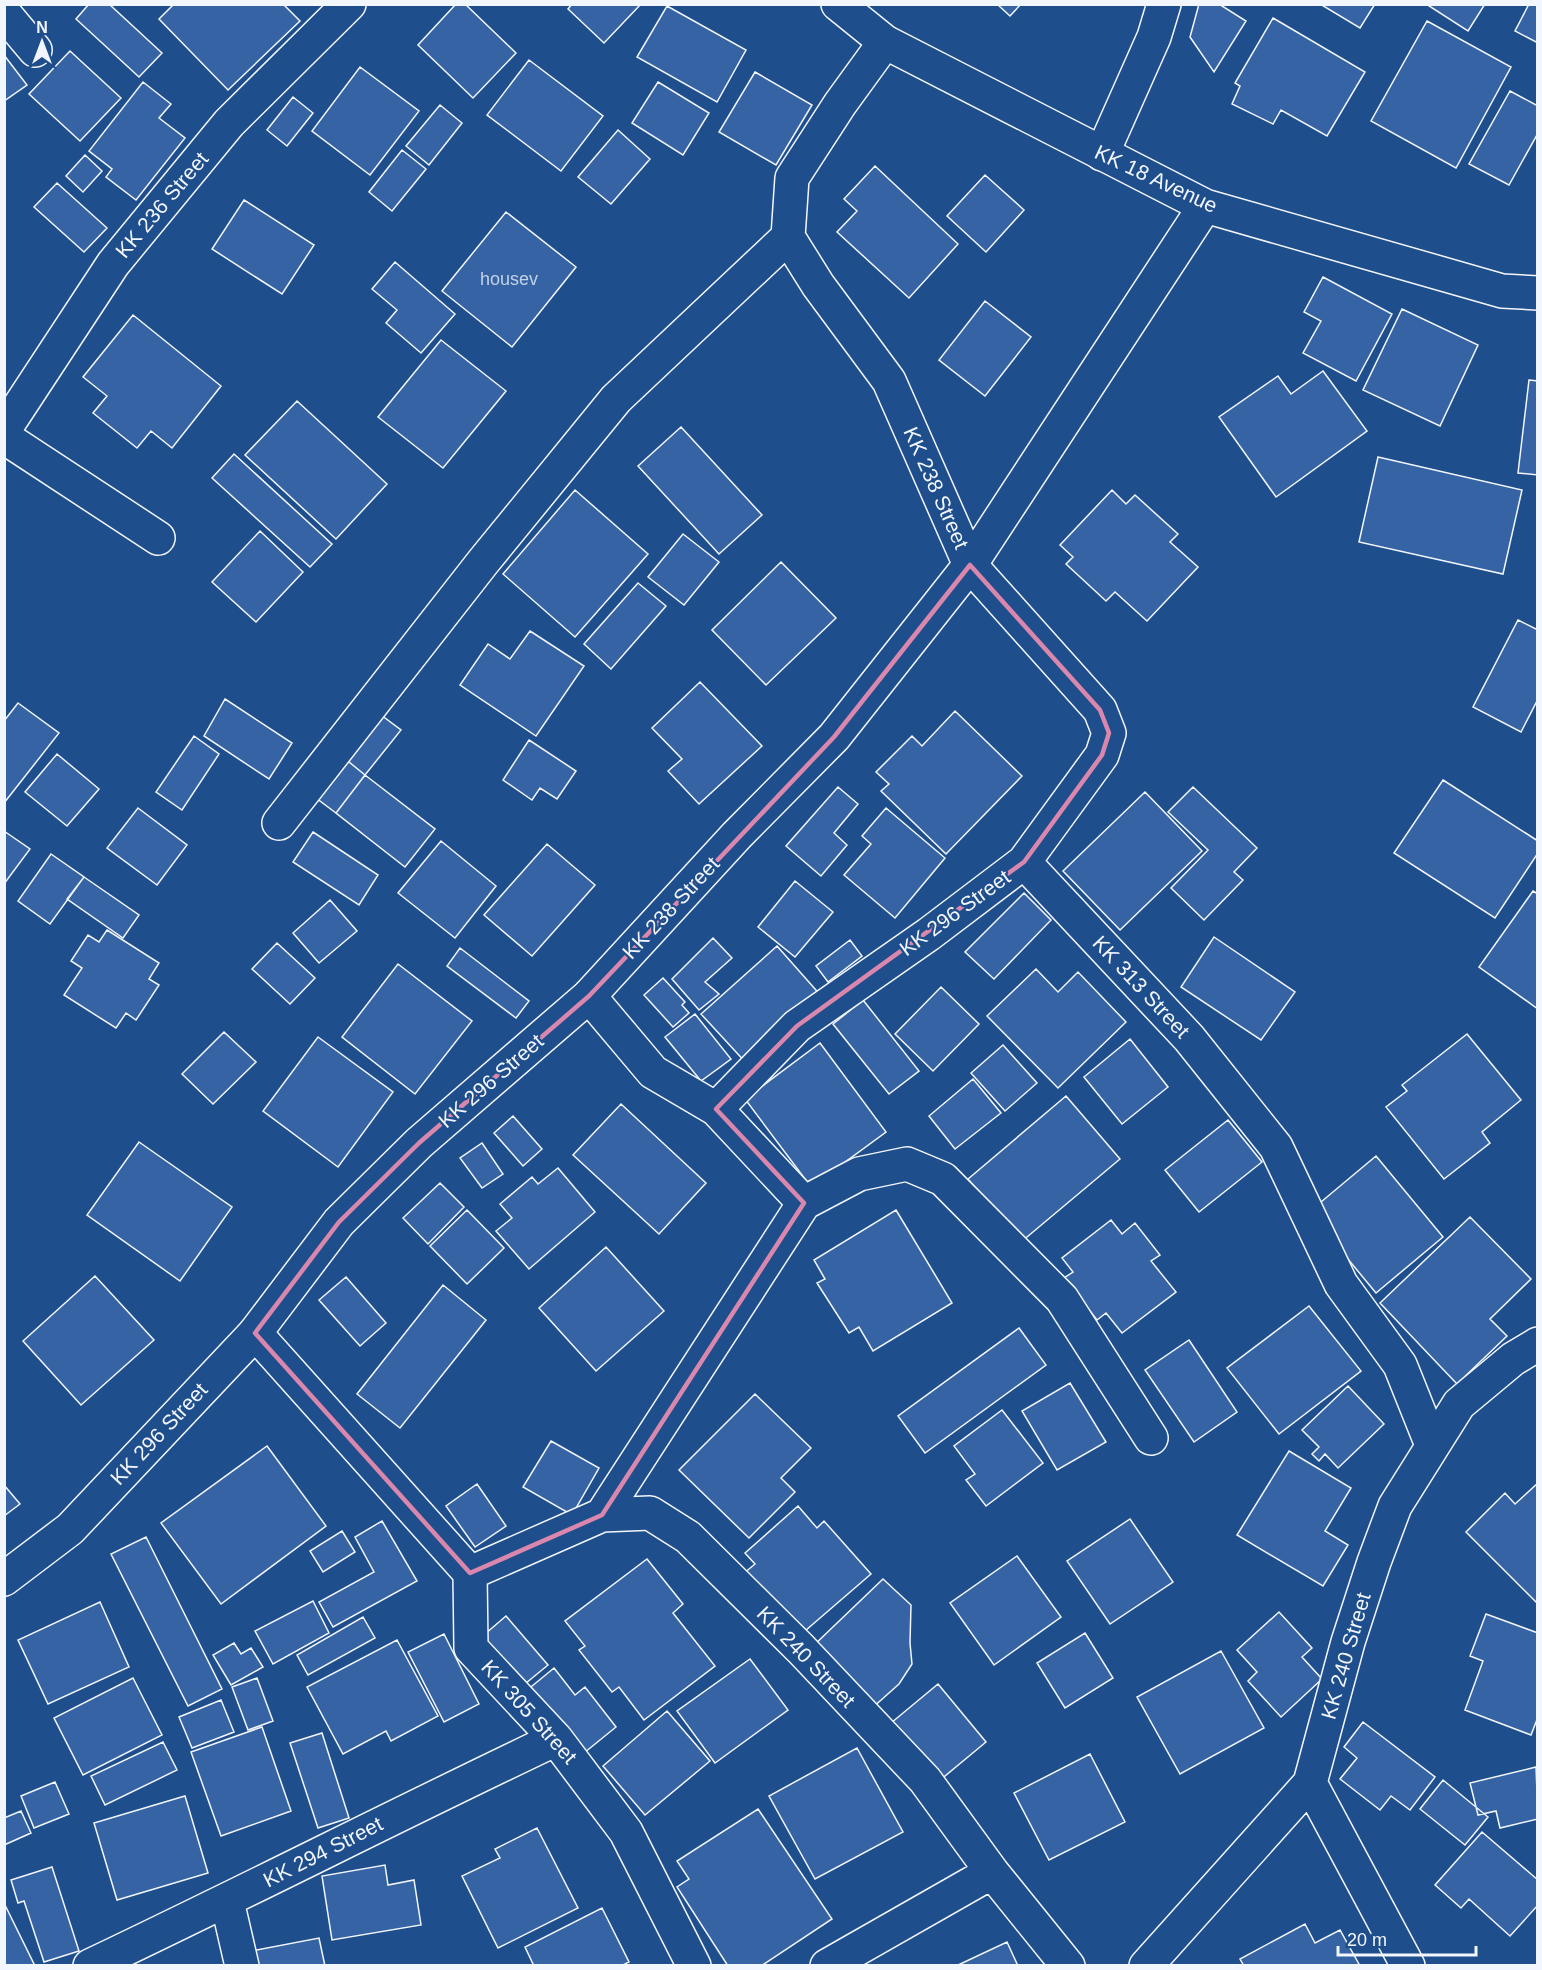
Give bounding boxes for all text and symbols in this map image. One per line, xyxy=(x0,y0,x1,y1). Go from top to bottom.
north arrow xyxy=(12,12,72,72)
text: N xyxy=(36,19,48,36)
street label: KK 18 Avenue xyxy=(1091,140,1221,217)
street label: KK 236 Street xyxy=(111,147,213,262)
house number: housev xyxy=(480,269,538,289)
street label: KK 238 Street xyxy=(899,423,974,552)
street label: KK 238 Street xyxy=(618,852,724,963)
street label: KK 296 Street xyxy=(895,865,1014,960)
street label: KK 313 Street xyxy=(1088,931,1194,1042)
street label: KK 296 Street xyxy=(434,1029,548,1132)
street label: KK 296 Street xyxy=(106,1378,212,1489)
street label: KK 240 Street xyxy=(1316,1590,1375,1722)
street label: KK 240 Street xyxy=(753,1602,860,1712)
street label: KK 305 Street xyxy=(477,1655,582,1768)
street label: KK 294 Street xyxy=(259,1812,386,1891)
scale bar xyxy=(1338,1919,1476,1957)
text: 20 m xyxy=(1347,1930,1387,1950)

